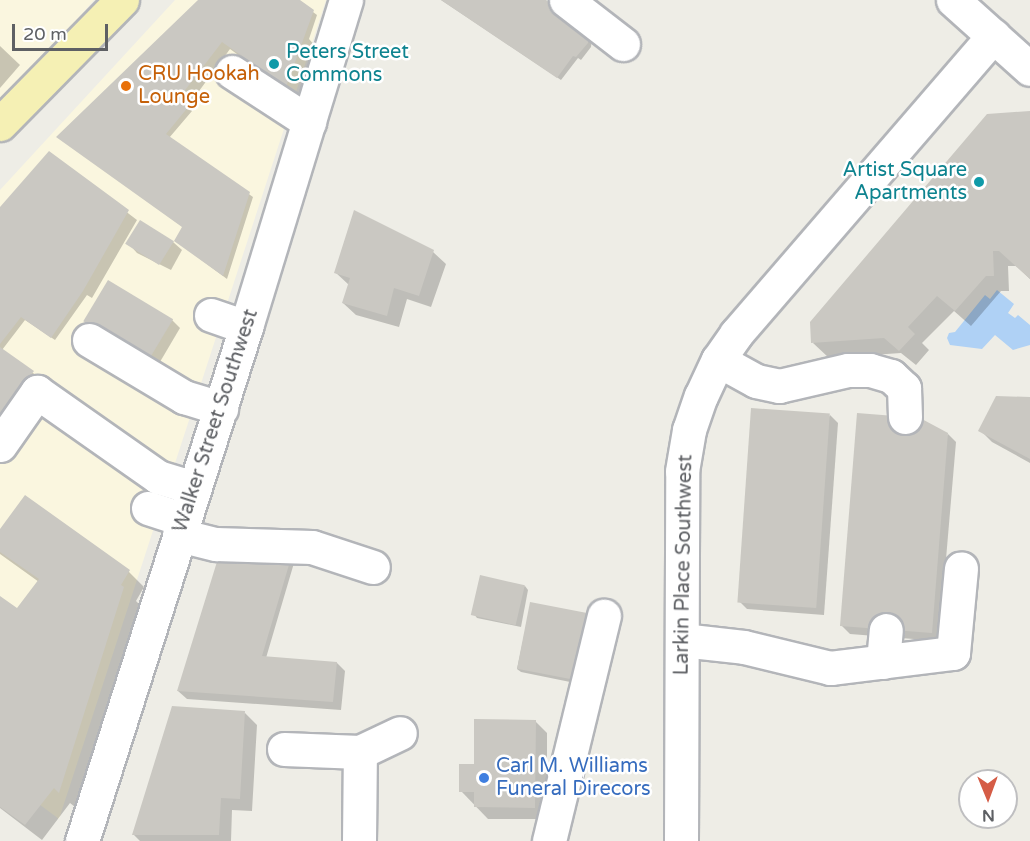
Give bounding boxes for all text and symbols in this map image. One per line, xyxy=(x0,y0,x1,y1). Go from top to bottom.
scale bar xyxy=(15,12,111,50)
text: 20 m xyxy=(23,23,67,45)
place label: Peters Street Commons xyxy=(286,40,409,87)
marker: Peters Street Commons xyxy=(267,57,281,71)
place label: CRU Hookah Lounge xyxy=(138,62,260,109)
marker: CRU Hookah Lounge xyxy=(119,79,133,93)
place label: Artist Square Apartments xyxy=(843,158,967,205)
marker: Artist Square Apartments xyxy=(972,175,986,189)
street label: Walker Street Southwest xyxy=(169,306,263,536)
street label: Larkin Place Southwest xyxy=(670,454,698,676)
place label: Carl M. Williams Funeral Direcors xyxy=(496,754,651,801)
north arrow xyxy=(958,769,1018,829)
marker: Carl M. Williams Funeral Direcors xyxy=(477,771,491,785)
text: N xyxy=(982,805,995,825)

